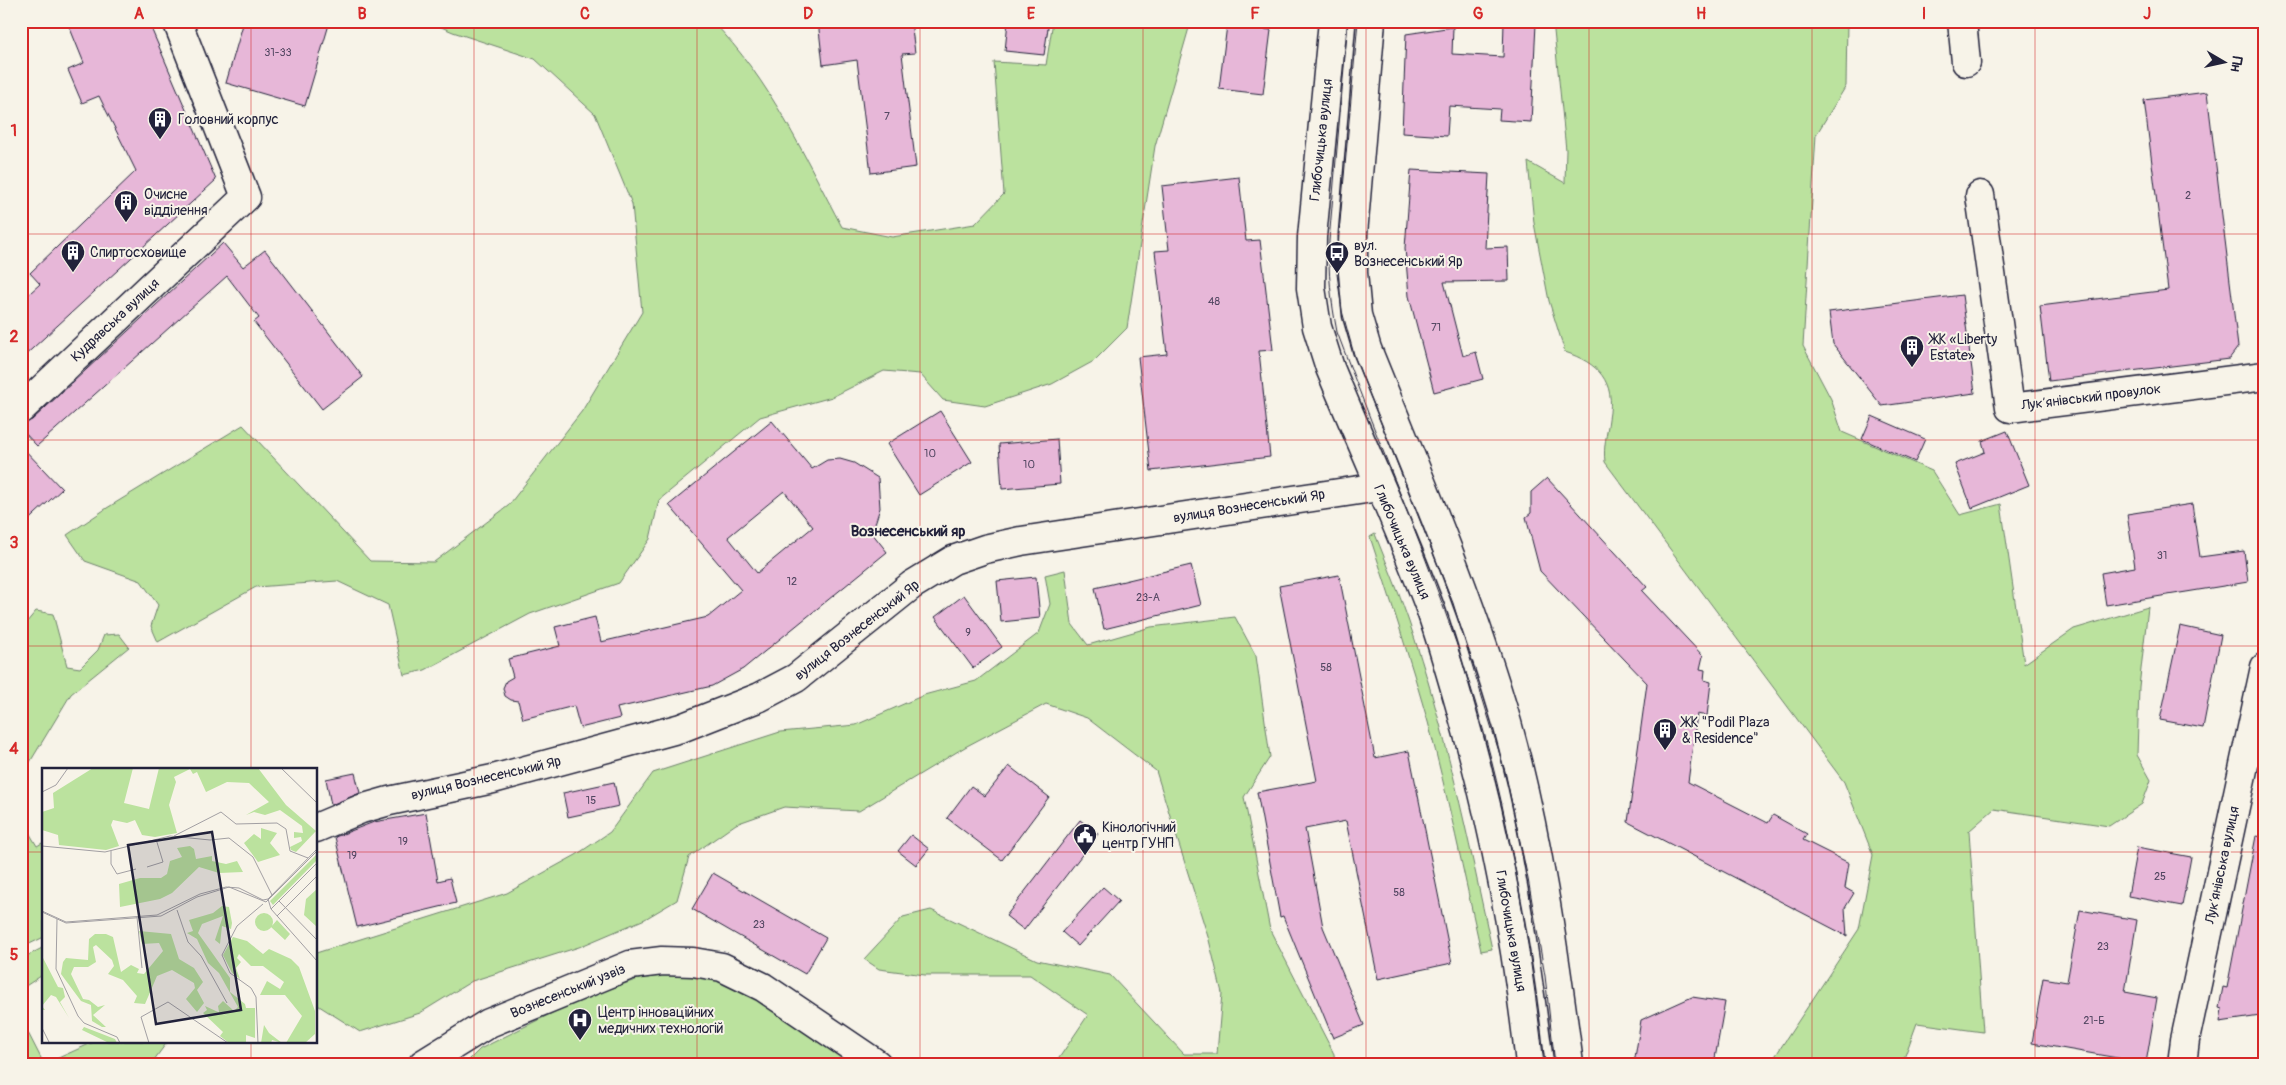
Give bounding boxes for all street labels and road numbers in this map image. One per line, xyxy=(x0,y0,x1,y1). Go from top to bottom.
street label: Глибочицька вулиця xyxy=(1306,78,1336,202)
street label: Кудрявська вулиця xyxy=(67,275,163,365)
street label: Лукʼянівський провулок xyxy=(2019,380,2162,414)
street label: Глибочицька вулиця xyxy=(1370,482,1434,602)
street label: вулиця Вознесенський Яр xyxy=(1172,486,1326,526)
street label: вулиця Вознесенський Яр xyxy=(791,576,923,684)
street label: вулиця Вознесенський Яр xyxy=(409,752,563,804)
street label: Лукʼянівська вулиця xyxy=(2201,805,2243,926)
street label: Глибочицька вулиця xyxy=(1492,869,1530,993)
street label: Вознесенський узвіз xyxy=(508,960,628,1022)

